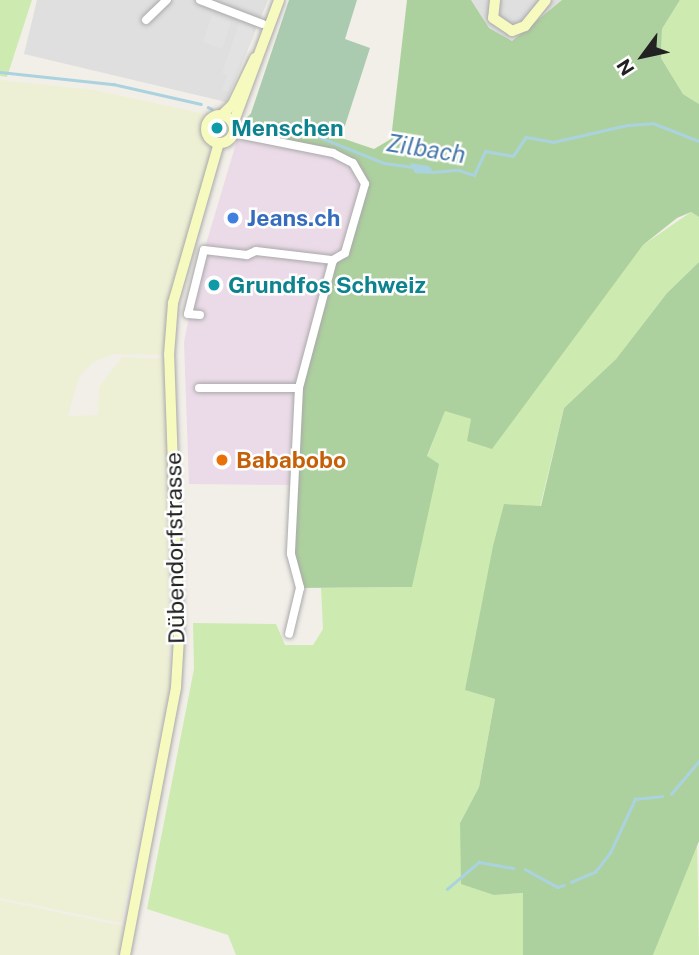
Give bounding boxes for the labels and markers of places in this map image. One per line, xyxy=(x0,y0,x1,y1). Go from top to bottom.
place label: Menschen xyxy=(231,114,344,142)
marker: Menschen xyxy=(209,120,225,136)
place label: Jeans.ch xyxy=(247,204,340,232)
marker: Jeans.ch xyxy=(225,210,241,226)
place label: Grundfos Schweiz xyxy=(228,271,426,299)
marker: Grundfos Schweiz xyxy=(206,277,222,293)
place label: Bababobo xyxy=(236,446,346,474)
marker: Bababobo xyxy=(214,452,230,468)

